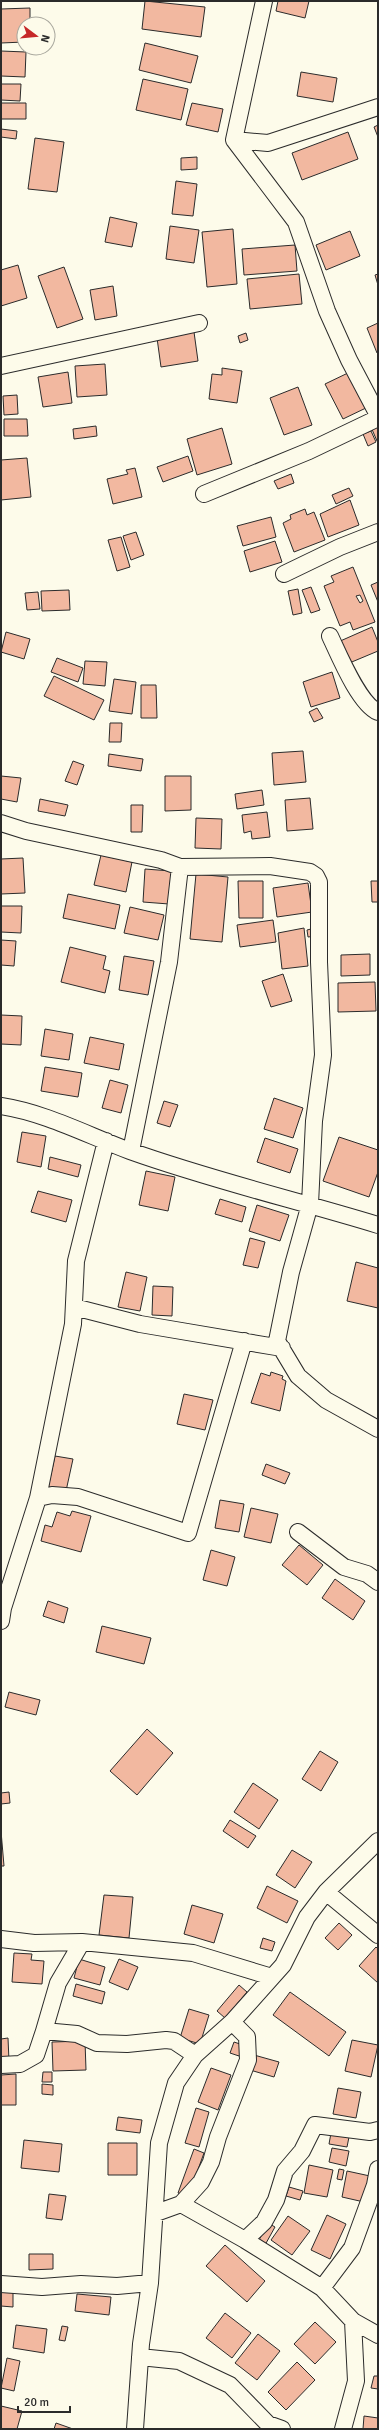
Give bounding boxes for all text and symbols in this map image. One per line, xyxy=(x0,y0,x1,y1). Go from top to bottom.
north arrow xyxy=(16,16,56,56)
text: N xyxy=(38,33,52,44)
scale bar xyxy=(18,2388,70,2414)
text: 20 m xyxy=(24,2395,49,2410)

